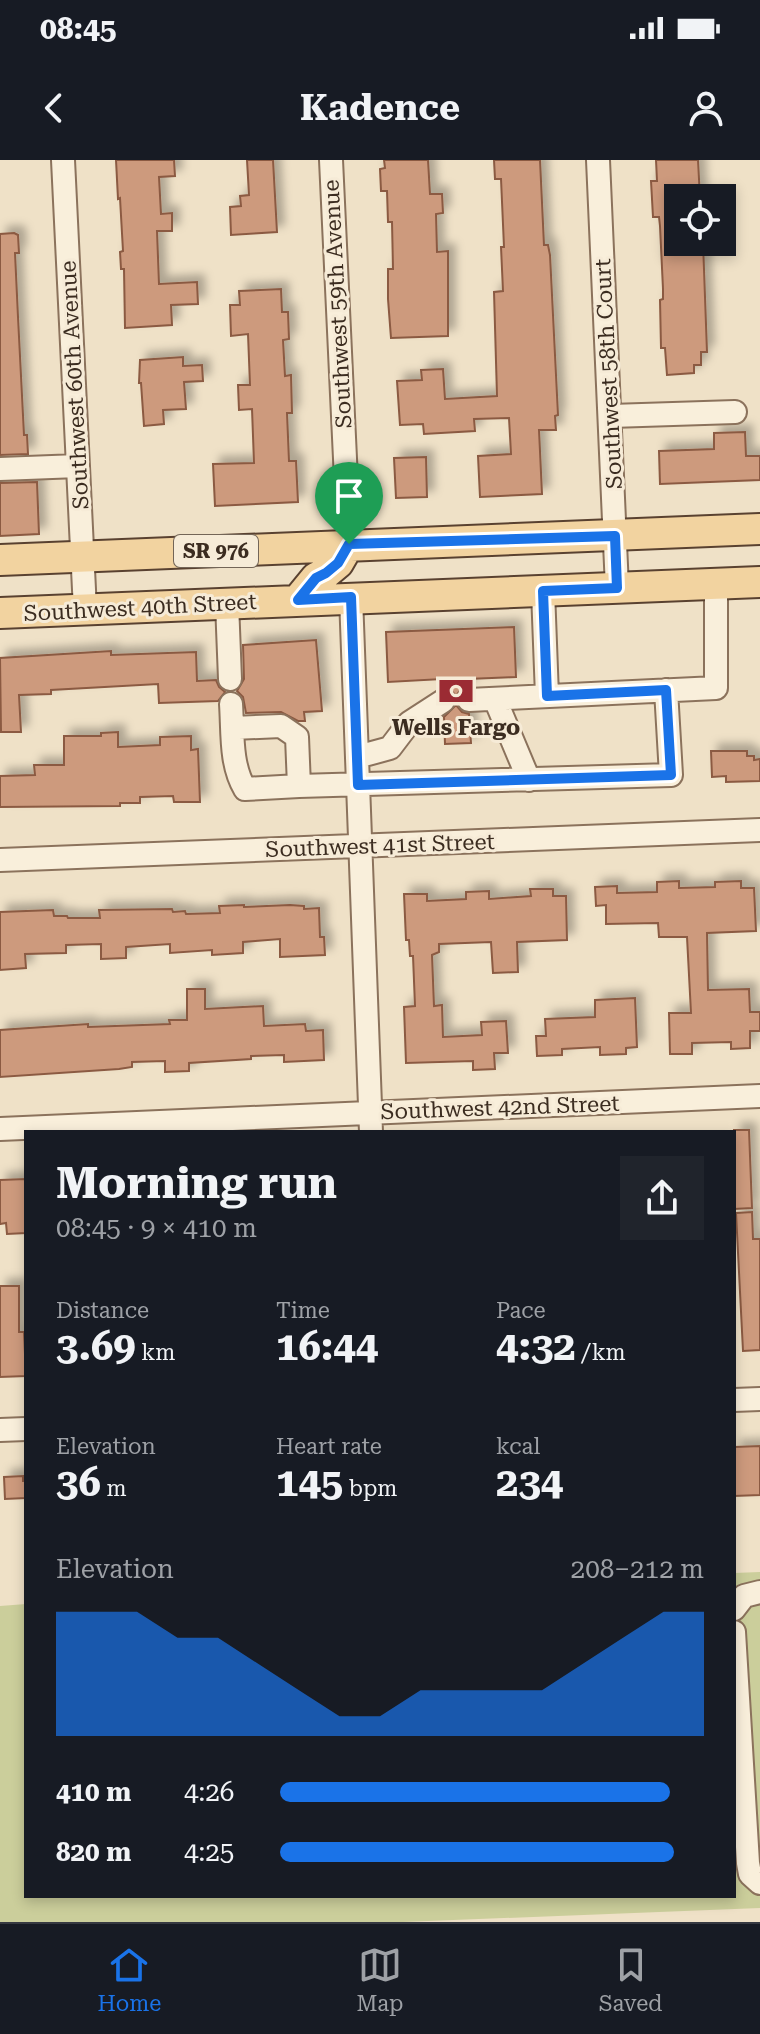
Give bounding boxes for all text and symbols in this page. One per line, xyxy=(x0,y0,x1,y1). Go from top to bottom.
text: 08:45 xyxy=(40,11,117,46)
icon: back xyxy=(32,86,76,130)
icon: person xyxy=(684,86,728,130)
text: Kadence xyxy=(300,87,460,129)
street label: Southwest 59th Avenue xyxy=(318,179,356,429)
map controls xyxy=(664,184,736,256)
button: locate xyxy=(664,184,736,256)
street label: Southwest 58th Court xyxy=(590,258,627,490)
street label: Southwest 60th Avenue xyxy=(55,260,93,510)
pin xyxy=(315,462,383,544)
icon: arrive xyxy=(327,474,371,518)
road number: SR 976 xyxy=(174,535,258,567)
street label: Southwest 40th Street xyxy=(23,589,257,626)
bank icon: Wells Fargo xyxy=(437,672,475,710)
place label: Wells Fargo xyxy=(392,715,520,740)
street label: Southwest 41st Street xyxy=(265,829,495,862)
street label: Southwest 42nd Street xyxy=(380,1091,620,1124)
button: share xyxy=(620,1156,704,1240)
text: Morning run xyxy=(56,1157,337,1209)
text: 08:45 · 9 × 410 m xyxy=(56,1213,257,1243)
text: Distance xyxy=(56,1298,149,1323)
text: Time xyxy=(276,1298,330,1323)
text: Pace xyxy=(496,1298,546,1323)
text: 3.69 xyxy=(56,1323,136,1370)
text: 16:44 xyxy=(276,1323,378,1370)
text: 4:32 xyxy=(496,1323,576,1370)
text: km xyxy=(136,1340,175,1365)
text: /km xyxy=(576,1340,626,1365)
text: Elevation xyxy=(56,1434,156,1459)
text: Heart rate xyxy=(276,1434,382,1459)
text: kcal xyxy=(496,1434,540,1459)
text: 36 xyxy=(56,1459,101,1506)
text: 145 xyxy=(276,1459,343,1506)
text: 234 xyxy=(496,1459,563,1506)
text: m xyxy=(101,1476,126,1501)
text: bpm xyxy=(343,1476,397,1501)
text: Elevation xyxy=(56,1554,174,1584)
text: 208–212 m xyxy=(571,1554,704,1584)
text: 410 m xyxy=(56,1777,131,1807)
text: 4:26 xyxy=(184,1777,234,1807)
text: 820 m xyxy=(56,1837,131,1867)
text: 4:25 xyxy=(184,1837,234,1867)
tab: Home xyxy=(98,1943,161,2016)
tab: Map xyxy=(356,1943,404,2016)
tab: Saved xyxy=(599,1943,662,2016)

